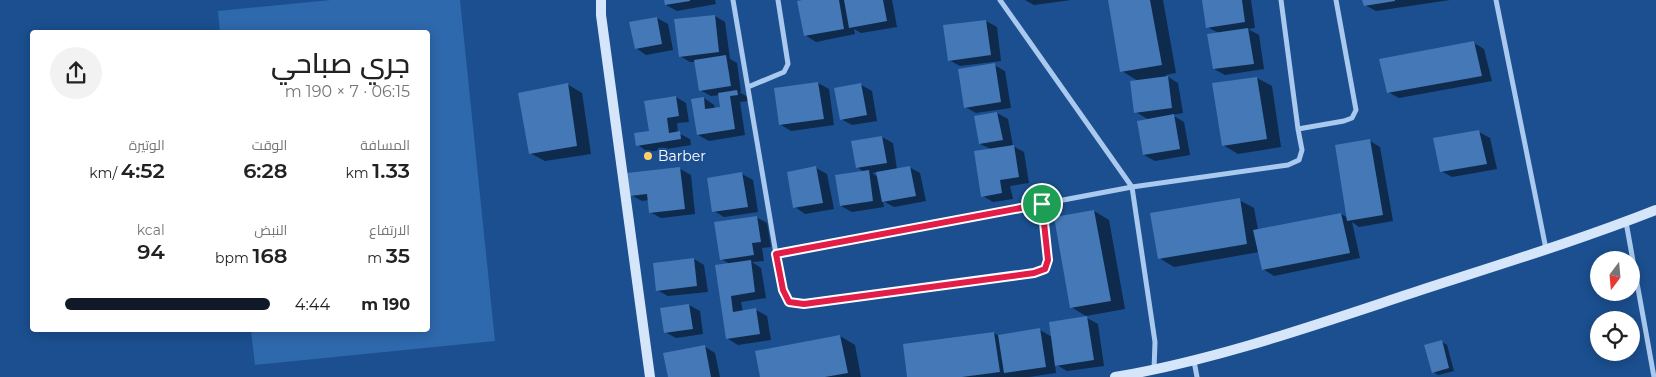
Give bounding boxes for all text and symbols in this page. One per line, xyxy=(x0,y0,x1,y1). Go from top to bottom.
text: جري صباحي xyxy=(271,46,410,80)
button: share xyxy=(50,47,102,99)
text: 06:15 · 7 × 190 m xyxy=(285,82,410,101)
text: الوتيرة xyxy=(129,136,165,154)
text: الوقت xyxy=(252,136,287,154)
text: المسافة xyxy=(360,136,410,154)
place label: Barber xyxy=(658,147,706,165)
marker: Barber xyxy=(642,150,654,162)
text: 4:52 xyxy=(121,158,165,183)
text: 6:28 xyxy=(243,158,287,183)
text: 1.33 xyxy=(372,158,410,183)
text: /km xyxy=(89,164,121,182)
text: km xyxy=(346,164,372,182)
pin xyxy=(1021,183,1063,225)
icon: arrive xyxy=(1028,190,1056,218)
text: kcal xyxy=(137,221,165,239)
text: النبض xyxy=(254,221,287,239)
text: الارتفاع xyxy=(369,221,410,239)
text: 94 xyxy=(137,239,165,264)
text: 168 xyxy=(252,243,287,268)
text: 35 xyxy=(386,243,410,268)
text: bpm xyxy=(215,249,252,267)
text: m xyxy=(367,249,386,267)
north arrow xyxy=(1590,251,1640,301)
map controls xyxy=(1590,251,1640,361)
text: 4:44 xyxy=(295,295,330,314)
text: 190 m xyxy=(361,295,410,314)
button: locate xyxy=(1590,311,1640,361)

